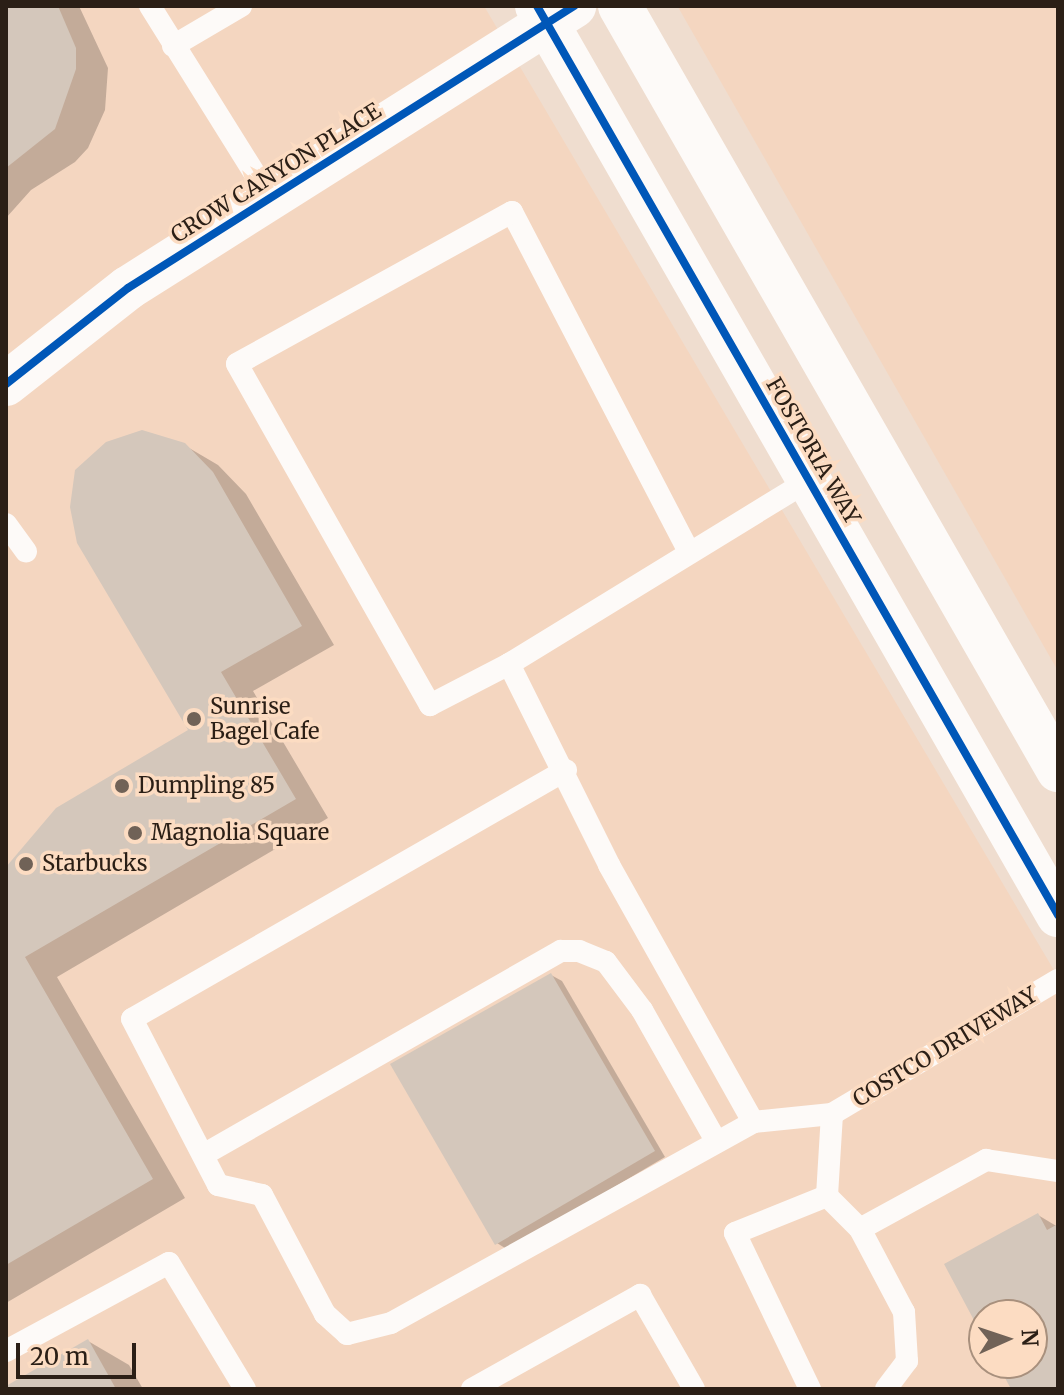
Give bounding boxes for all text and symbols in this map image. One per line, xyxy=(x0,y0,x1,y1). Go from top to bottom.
street label: CROW CANYON PLACE xyxy=(166,97,386,249)
street label: FOSTORIA WAY xyxy=(760,373,866,529)
place label: Sunrise Bagel Cafe xyxy=(210,693,320,744)
marker: Sunrise Bagel Cafe xyxy=(185,710,203,728)
place label: Dumpling 85 xyxy=(138,773,275,799)
marker: Dumpling 85 xyxy=(113,777,131,795)
place label: Magnolia Square xyxy=(151,820,329,846)
marker: Magnolia Square xyxy=(126,824,144,842)
place label: Starbucks xyxy=(42,851,147,877)
marker: Starbucks xyxy=(17,855,35,873)
street label: COSTCO DRIVEWAY xyxy=(848,982,1042,1112)
north arrow xyxy=(968,1299,1048,1379)
scale bar xyxy=(20,1327,140,1377)
text: N xyxy=(1016,1328,1044,1347)
text: 20 m xyxy=(30,1341,89,1372)

